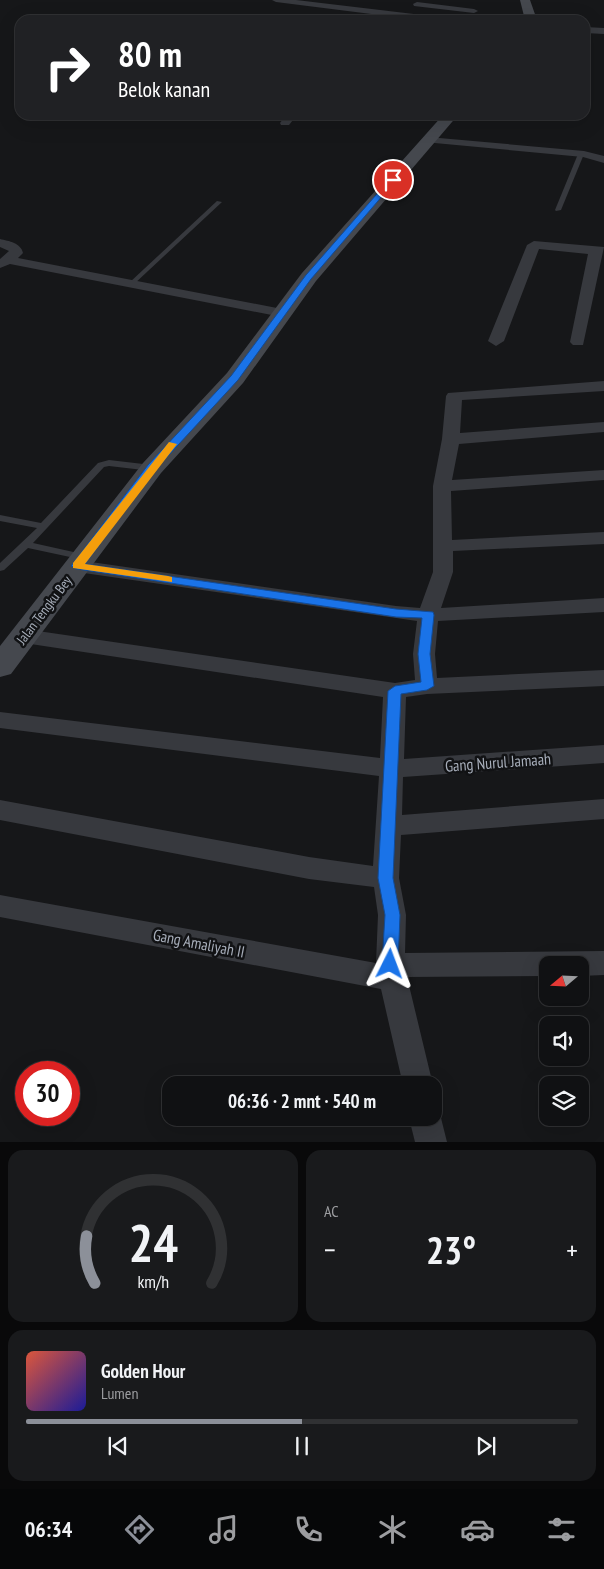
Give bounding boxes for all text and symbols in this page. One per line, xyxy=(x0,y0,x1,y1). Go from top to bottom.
text: 80 m xyxy=(118,31,182,77)
icon: right xyxy=(35,35,100,100)
text: Belok kanan xyxy=(118,75,210,103)
pin xyxy=(372,159,414,201)
icon: arrive xyxy=(379,166,407,194)
street label: Jalan Tengku Bey xyxy=(12,572,76,649)
street label: Gang Nurul Jamaah xyxy=(444,748,552,776)
street label: Gang Amaliyah II xyxy=(151,924,247,962)
position arrow xyxy=(363,937,415,989)
north arrow xyxy=(539,956,589,1006)
map controls xyxy=(539,956,589,1126)
button: sound xyxy=(539,1016,589,1066)
speed limit sign: 30 xyxy=(15,1061,80,1126)
button: layers xyxy=(539,1076,589,1126)
text: 06:36 · 2 mnt · 540 m xyxy=(228,1089,376,1113)
text: AC xyxy=(324,1201,339,1221)
text: 24 xyxy=(128,1209,178,1276)
text: 23° xyxy=(426,1225,476,1274)
text: − xyxy=(324,1231,336,1268)
text: + xyxy=(566,1231,578,1268)
text: km/h xyxy=(137,1270,169,1293)
text: Golden Hour xyxy=(101,1359,185,1383)
text: Lumen xyxy=(101,1383,138,1403)
icon: previous xyxy=(104,1432,132,1460)
icon: pause xyxy=(288,1432,316,1460)
icon: next xyxy=(472,1432,500,1460)
icon: directions xyxy=(122,1512,157,1547)
icon: music xyxy=(206,1512,241,1547)
icon: phone xyxy=(291,1512,326,1547)
icon: climate xyxy=(375,1512,410,1547)
icon: car xyxy=(460,1512,495,1547)
icon: filters xyxy=(544,1512,579,1547)
text: 06:34 xyxy=(25,1515,72,1543)

